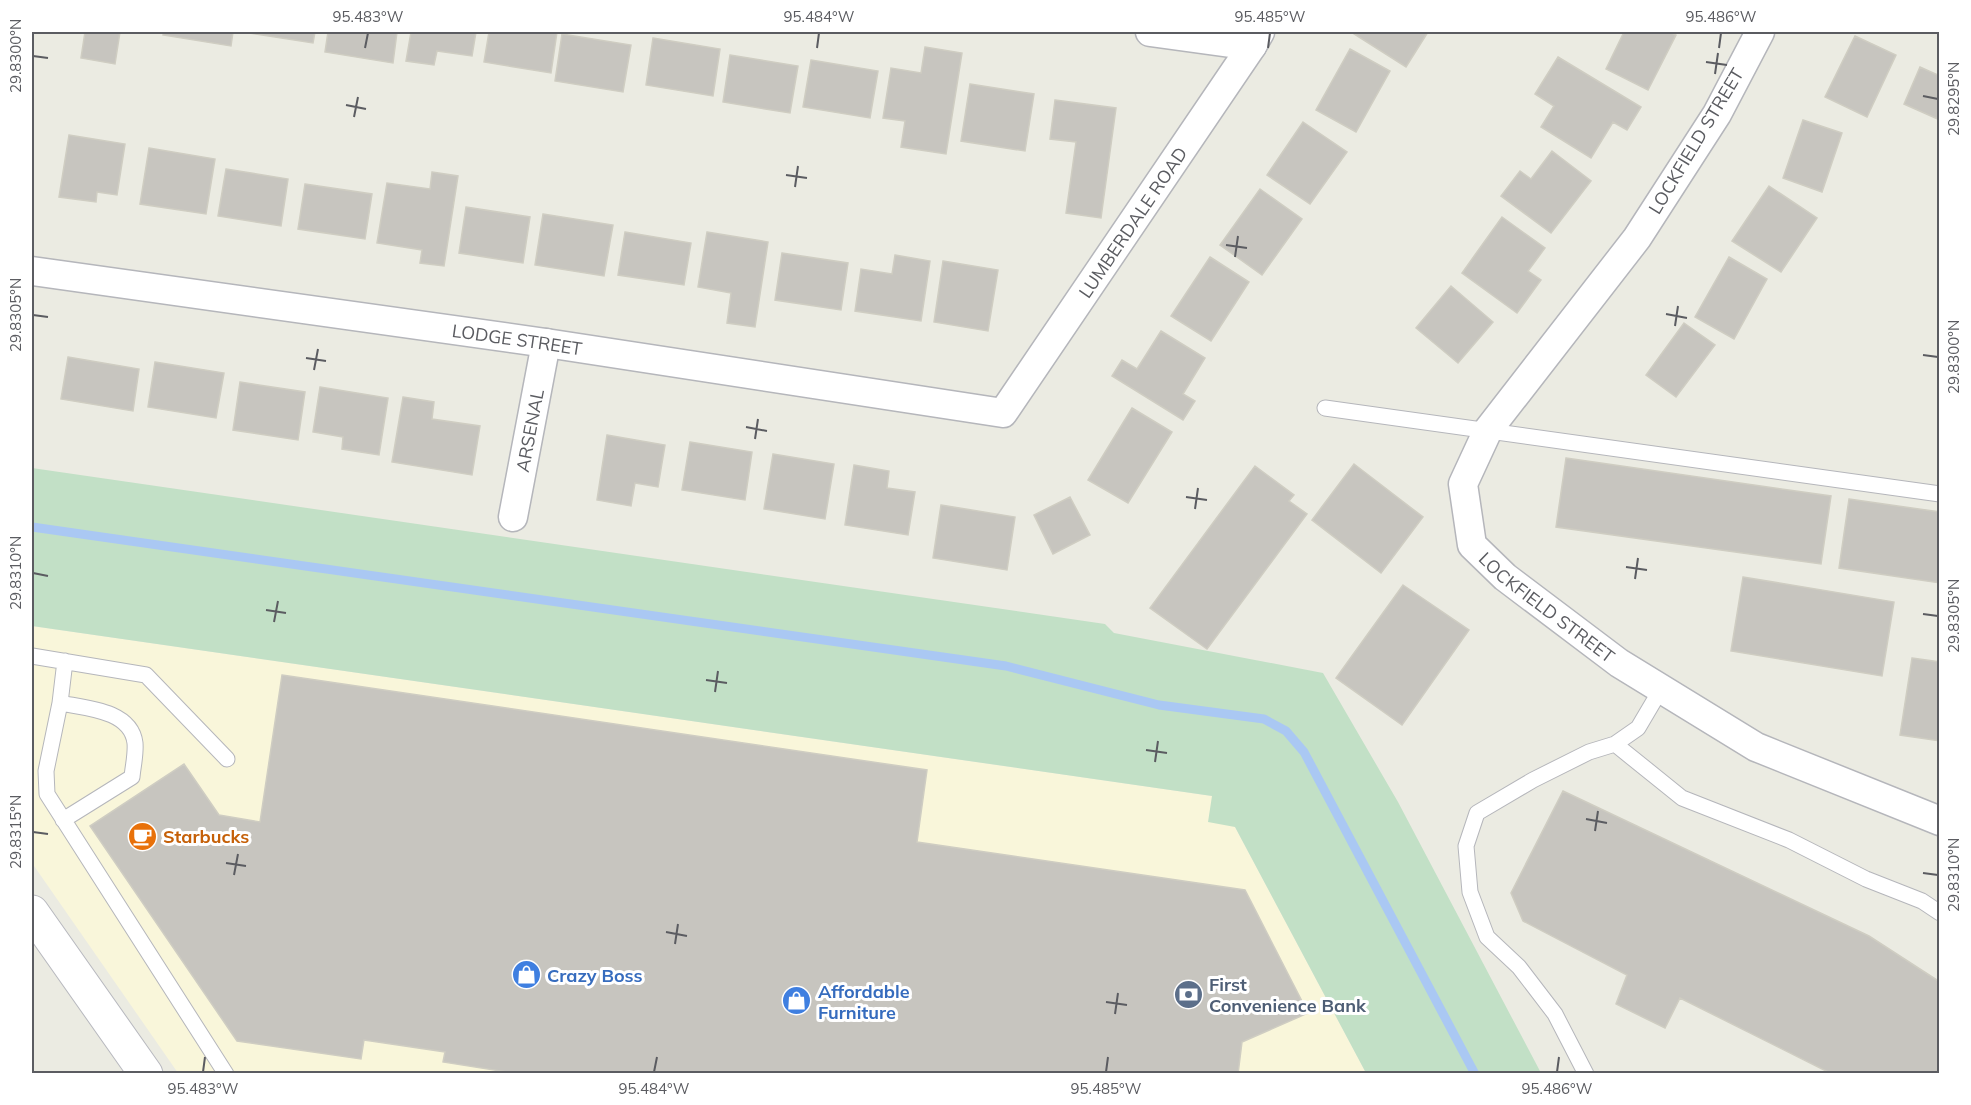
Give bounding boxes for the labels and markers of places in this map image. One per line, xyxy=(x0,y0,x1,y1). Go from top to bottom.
cafe icon: Starbucks xyxy=(126,820,158,852)
place label: Starbucks xyxy=(163,825,249,848)
shop icon: Crazy Boss xyxy=(510,959,542,991)
place label: Crazy Boss xyxy=(547,964,643,987)
place label: First Convenience Bank xyxy=(1209,973,1367,1017)
bank icon: First Convenience Bank xyxy=(1172,978,1204,1010)
place label: Affordable Furniture xyxy=(818,980,910,1024)
shop icon: Affordable Furniture xyxy=(781,985,813,1017)

